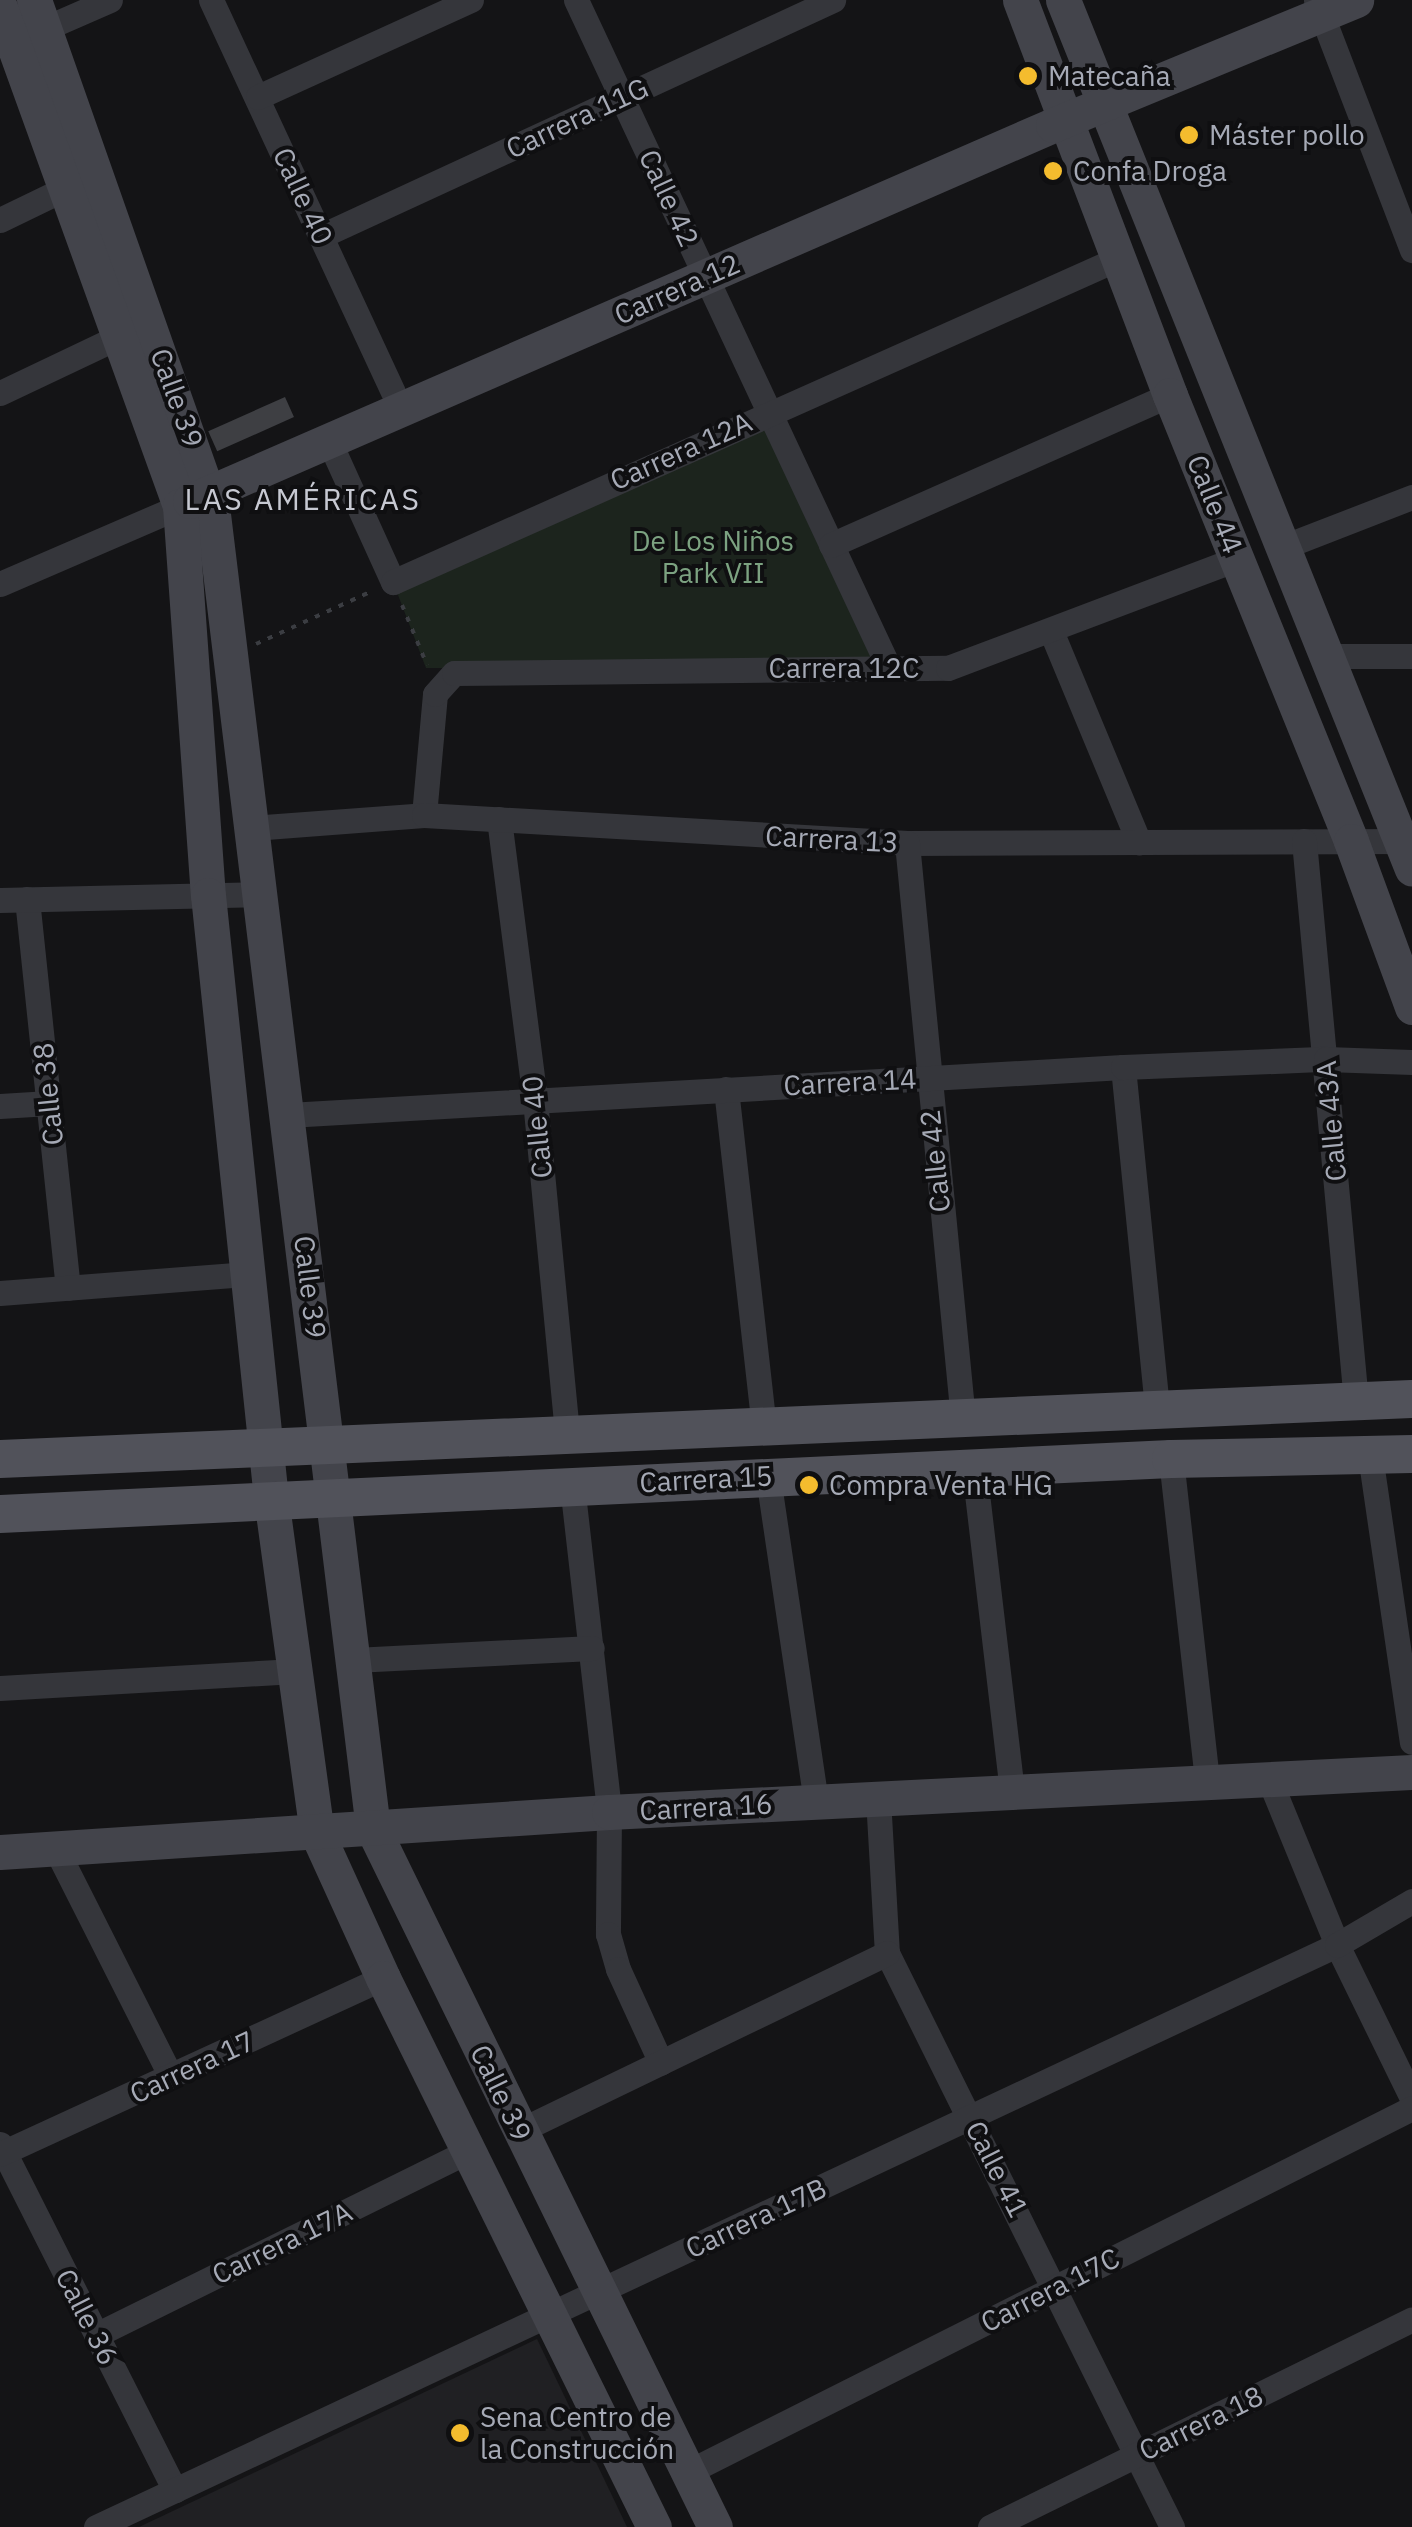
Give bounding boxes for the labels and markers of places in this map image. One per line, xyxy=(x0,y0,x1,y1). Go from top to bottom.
place label: Matecaña xyxy=(1048,59,1171,93)
marker: Matecaña xyxy=(1017,65,1039,87)
place label: Máster pollo xyxy=(1209,118,1365,152)
marker: Máster pollo xyxy=(1178,124,1200,146)
place label: Confa Droga xyxy=(1073,154,1227,188)
marker: Confa Droga xyxy=(1042,160,1064,182)
place label: Compra Venta HG xyxy=(829,1468,1053,1502)
marker: Compra Venta HG xyxy=(798,1474,820,1496)
place label: Sena Centro de la Construcción xyxy=(480,2400,674,2466)
marker: Sena Centro de la Construcción xyxy=(449,2422,471,2444)

